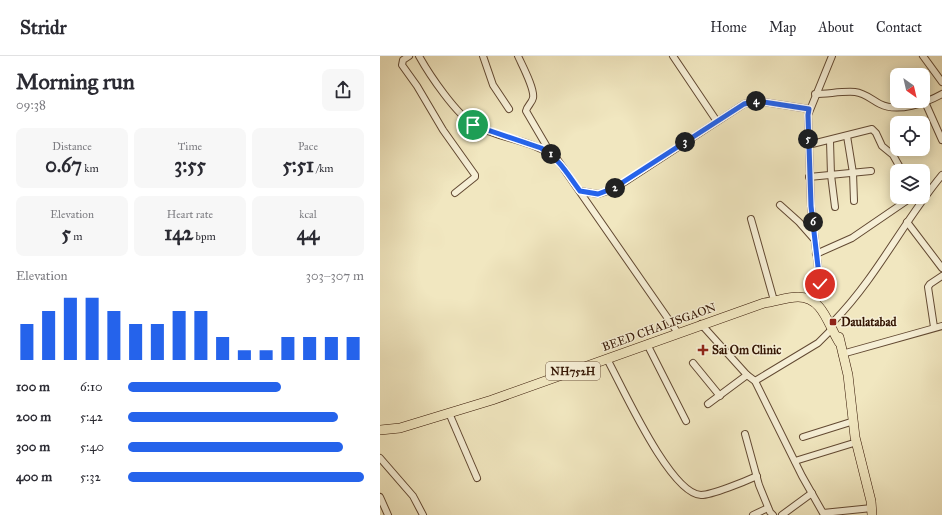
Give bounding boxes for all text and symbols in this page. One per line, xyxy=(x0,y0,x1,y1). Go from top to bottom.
text: Stridr xyxy=(20,16,67,39)
text: Home xyxy=(710,19,747,36)
text: Map xyxy=(769,19,796,36)
text: About xyxy=(818,19,854,36)
text: Contact xyxy=(876,19,922,36)
text: Morning run xyxy=(16,68,135,95)
north arrow xyxy=(890,68,930,108)
map controls xyxy=(890,68,930,204)
button: share xyxy=(322,69,364,111)
pin: 4 xyxy=(746,91,766,111)
text: 4 xyxy=(753,94,759,107)
text: 09:38 xyxy=(16,97,46,113)
pin xyxy=(456,108,490,142)
icon: arrive xyxy=(462,114,484,136)
button: locate xyxy=(890,116,930,156)
pin: 5 xyxy=(798,129,818,149)
pin: 3 xyxy=(675,132,695,152)
text: 5 xyxy=(805,132,811,145)
text: 3 xyxy=(683,135,687,148)
text: Distance xyxy=(52,140,92,153)
text: Time xyxy=(178,140,202,153)
text: Pace xyxy=(298,140,318,153)
pin: 1 xyxy=(541,144,561,164)
text: 1 xyxy=(549,147,553,160)
text: 0.67 xyxy=(45,153,82,177)
text: 3:55 xyxy=(174,153,206,177)
text: 5:51 xyxy=(282,153,314,177)
text: km xyxy=(82,162,99,175)
text: /km xyxy=(314,162,334,175)
button: layers xyxy=(890,164,930,204)
pin: 2 xyxy=(605,178,625,198)
text: 2 xyxy=(612,181,618,194)
text: Elevation xyxy=(50,208,94,221)
text: Heart rate xyxy=(167,208,213,221)
text: kcal xyxy=(299,208,317,221)
pin: 6 xyxy=(803,212,823,232)
text: 6 xyxy=(810,215,816,228)
text: 5 xyxy=(62,221,71,245)
text: 142 xyxy=(164,221,193,245)
text: 44 xyxy=(297,221,319,245)
text: m xyxy=(71,230,82,243)
text: bpm xyxy=(193,230,216,243)
pin xyxy=(803,267,837,301)
text: Elevation xyxy=(16,268,68,284)
text: 303–307 m xyxy=(306,268,364,284)
icon: check xyxy=(809,273,831,295)
street label: BEED CHALISGAON xyxy=(600,300,718,354)
place label: Daulatabad xyxy=(841,315,897,329)
marker: Daulatabad xyxy=(828,317,838,327)
place label: Sai Om Clinic xyxy=(712,343,781,357)
marker: Sai Om Clinic xyxy=(697,344,709,356)
road number: NH752H xyxy=(546,362,600,380)
text: 100 m xyxy=(16,379,50,395)
text: 6:10 xyxy=(80,379,103,395)
text: 200 m xyxy=(16,409,51,425)
text: 5:42 xyxy=(80,409,103,425)
text: 300 m xyxy=(16,439,50,455)
text: 5:40 xyxy=(80,439,104,455)
text: 400 m xyxy=(16,469,52,485)
text: 5:32 xyxy=(80,469,101,485)

